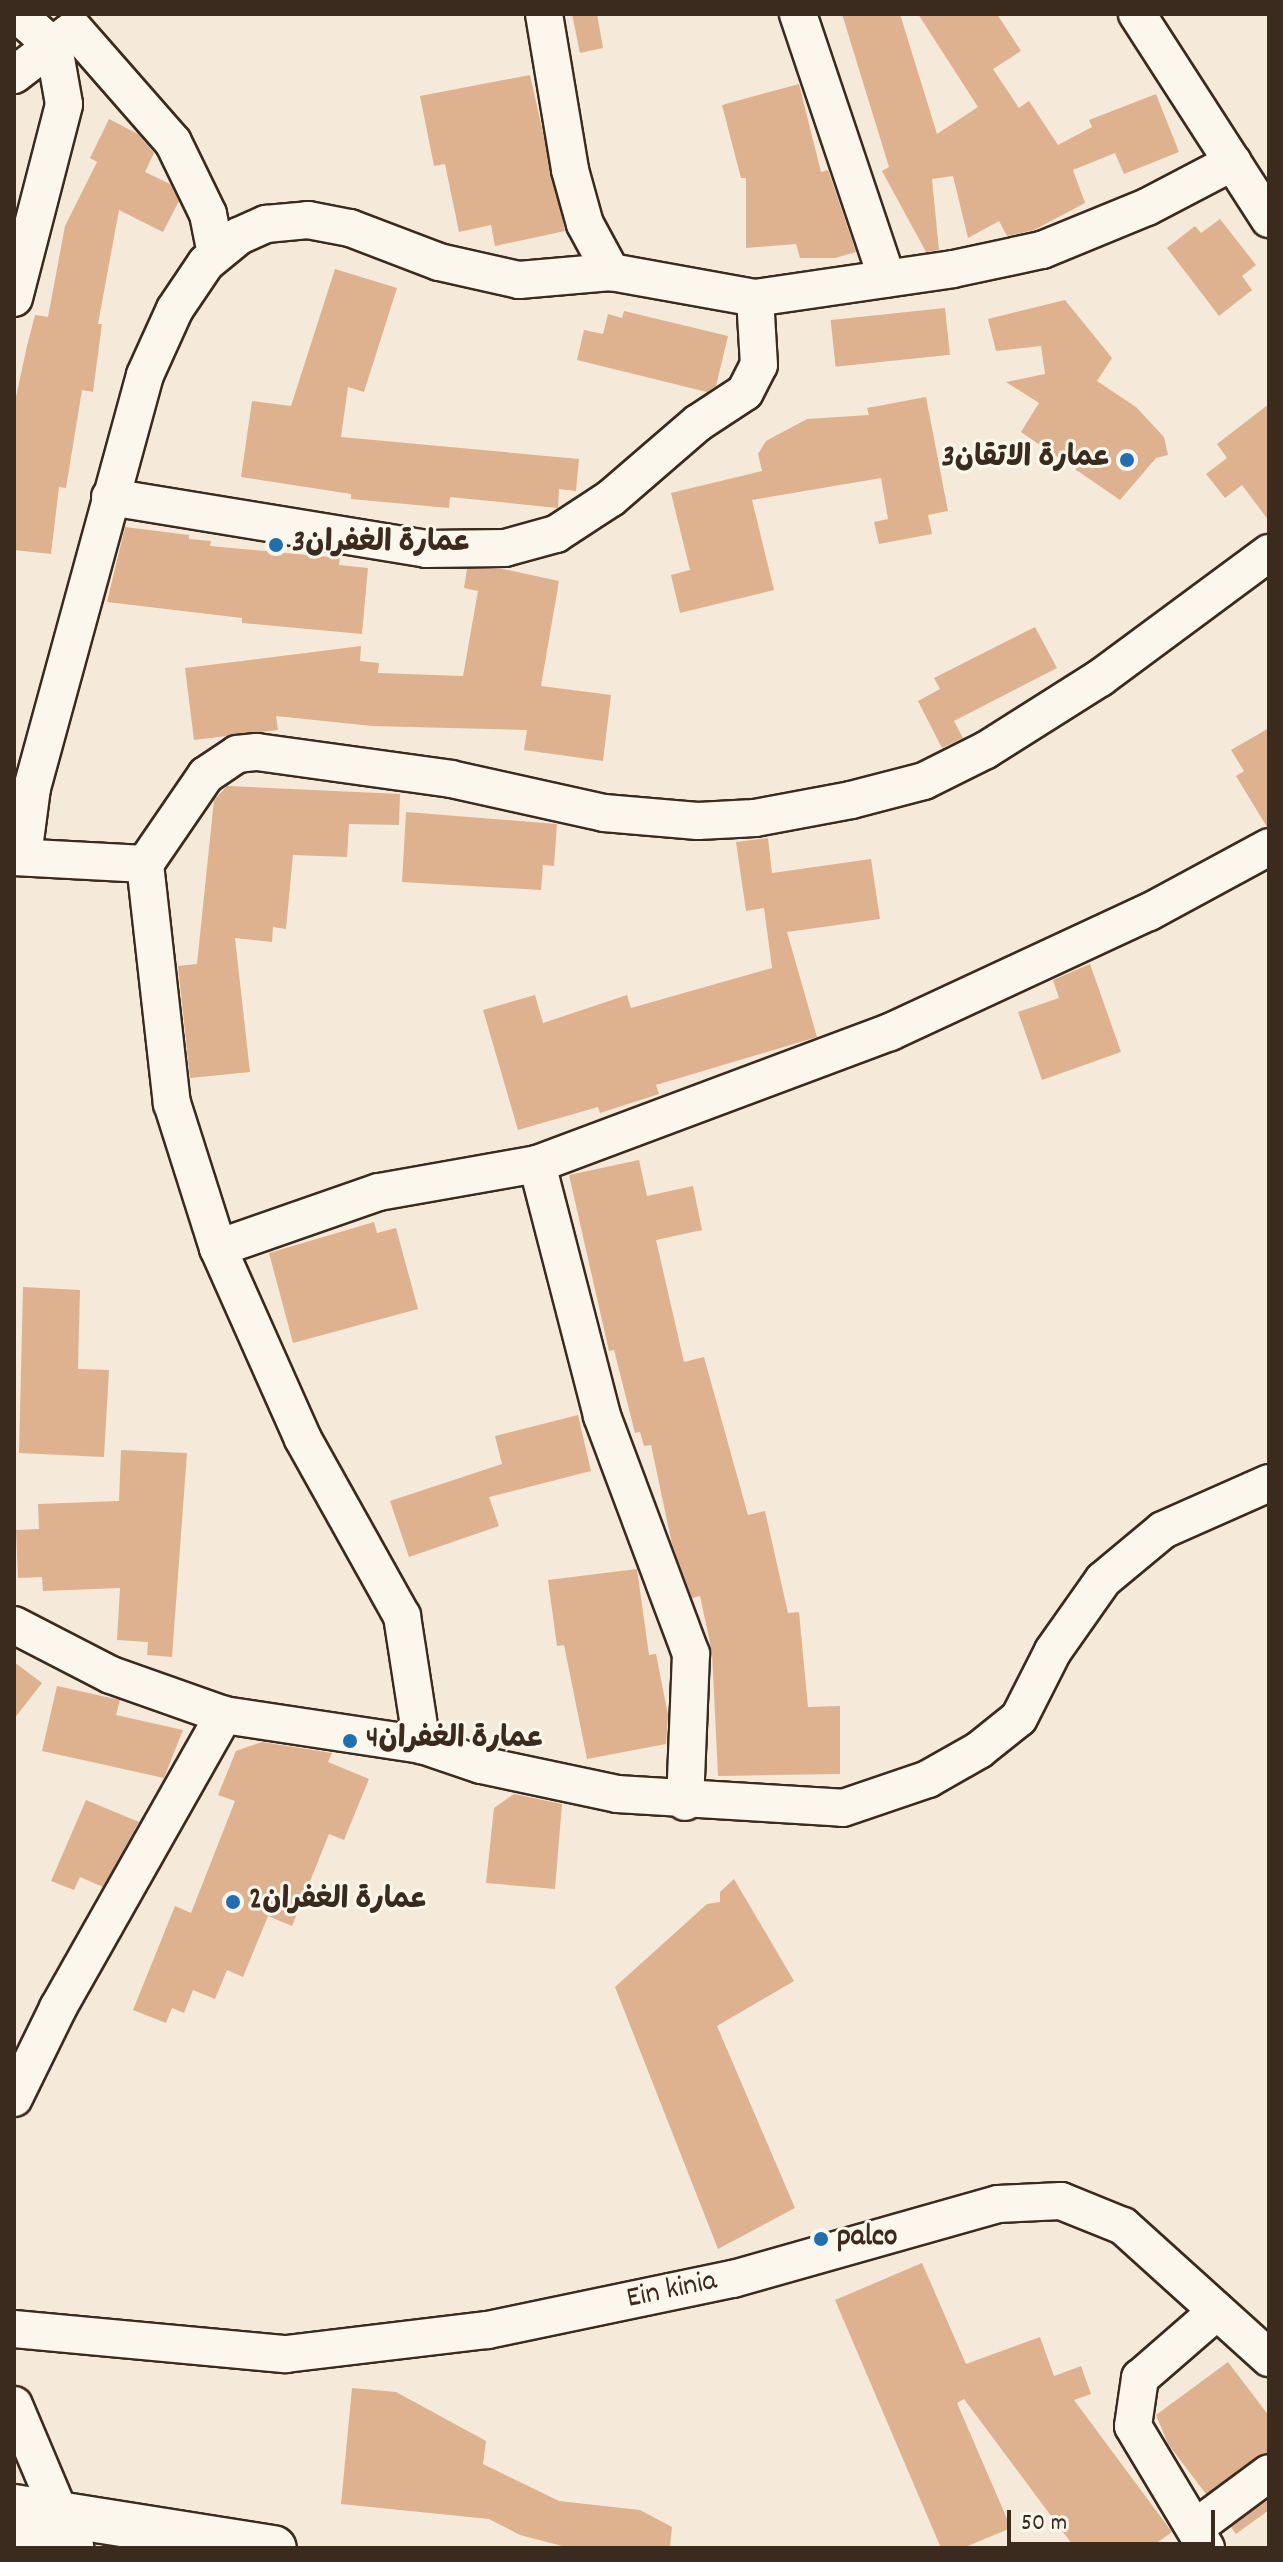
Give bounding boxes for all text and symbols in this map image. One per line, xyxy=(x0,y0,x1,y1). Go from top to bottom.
place label: عمارة الاتقان3 xyxy=(942,442,1111,478)
marker: عمارة الاتقان3 xyxy=(1118,451,1136,469)
place label: عمارة الغفران3 xyxy=(292,527,471,563)
marker: عمارة الغفران3 xyxy=(267,536,285,554)
place label: عمارة الغفران4 xyxy=(366,1723,544,1759)
marker: عمارة الغفران4 xyxy=(341,1732,359,1750)
place label: عمارة الغفران2 xyxy=(249,1884,428,1920)
marker: عمارة الغفران2 xyxy=(224,1893,242,1911)
place label: palco xyxy=(837,2221,897,2257)
marker: palco xyxy=(812,2230,830,2248)
street label: Ein kinia xyxy=(624,2265,720,2319)
scale bar xyxy=(1011,2494,1219,2544)
text: 50 m xyxy=(1021,2507,1067,2541)

